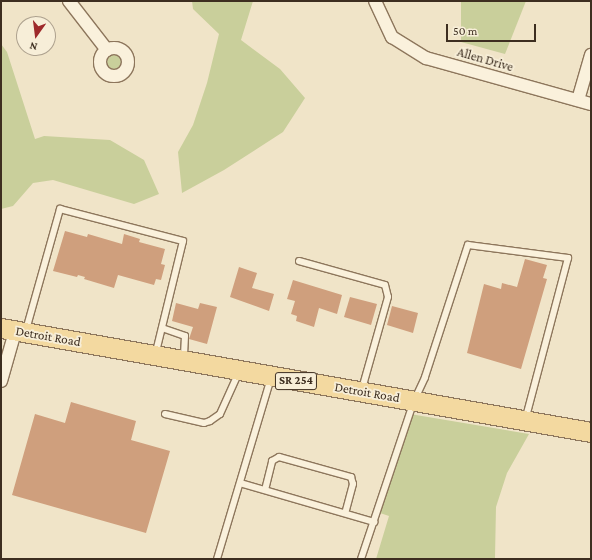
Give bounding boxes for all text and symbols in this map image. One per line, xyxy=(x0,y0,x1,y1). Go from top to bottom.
north arrow xyxy=(16,16,56,56)
scale bar xyxy=(448,16,538,42)
text: 50 m xyxy=(453,24,477,38)
text: N xyxy=(28,40,38,53)
street label: Allen Drive xyxy=(455,45,515,75)
street label: Detroit Road xyxy=(14,324,82,350)
road number: SR 254 xyxy=(274,371,318,391)
street label: Detroit Road xyxy=(333,380,401,406)

